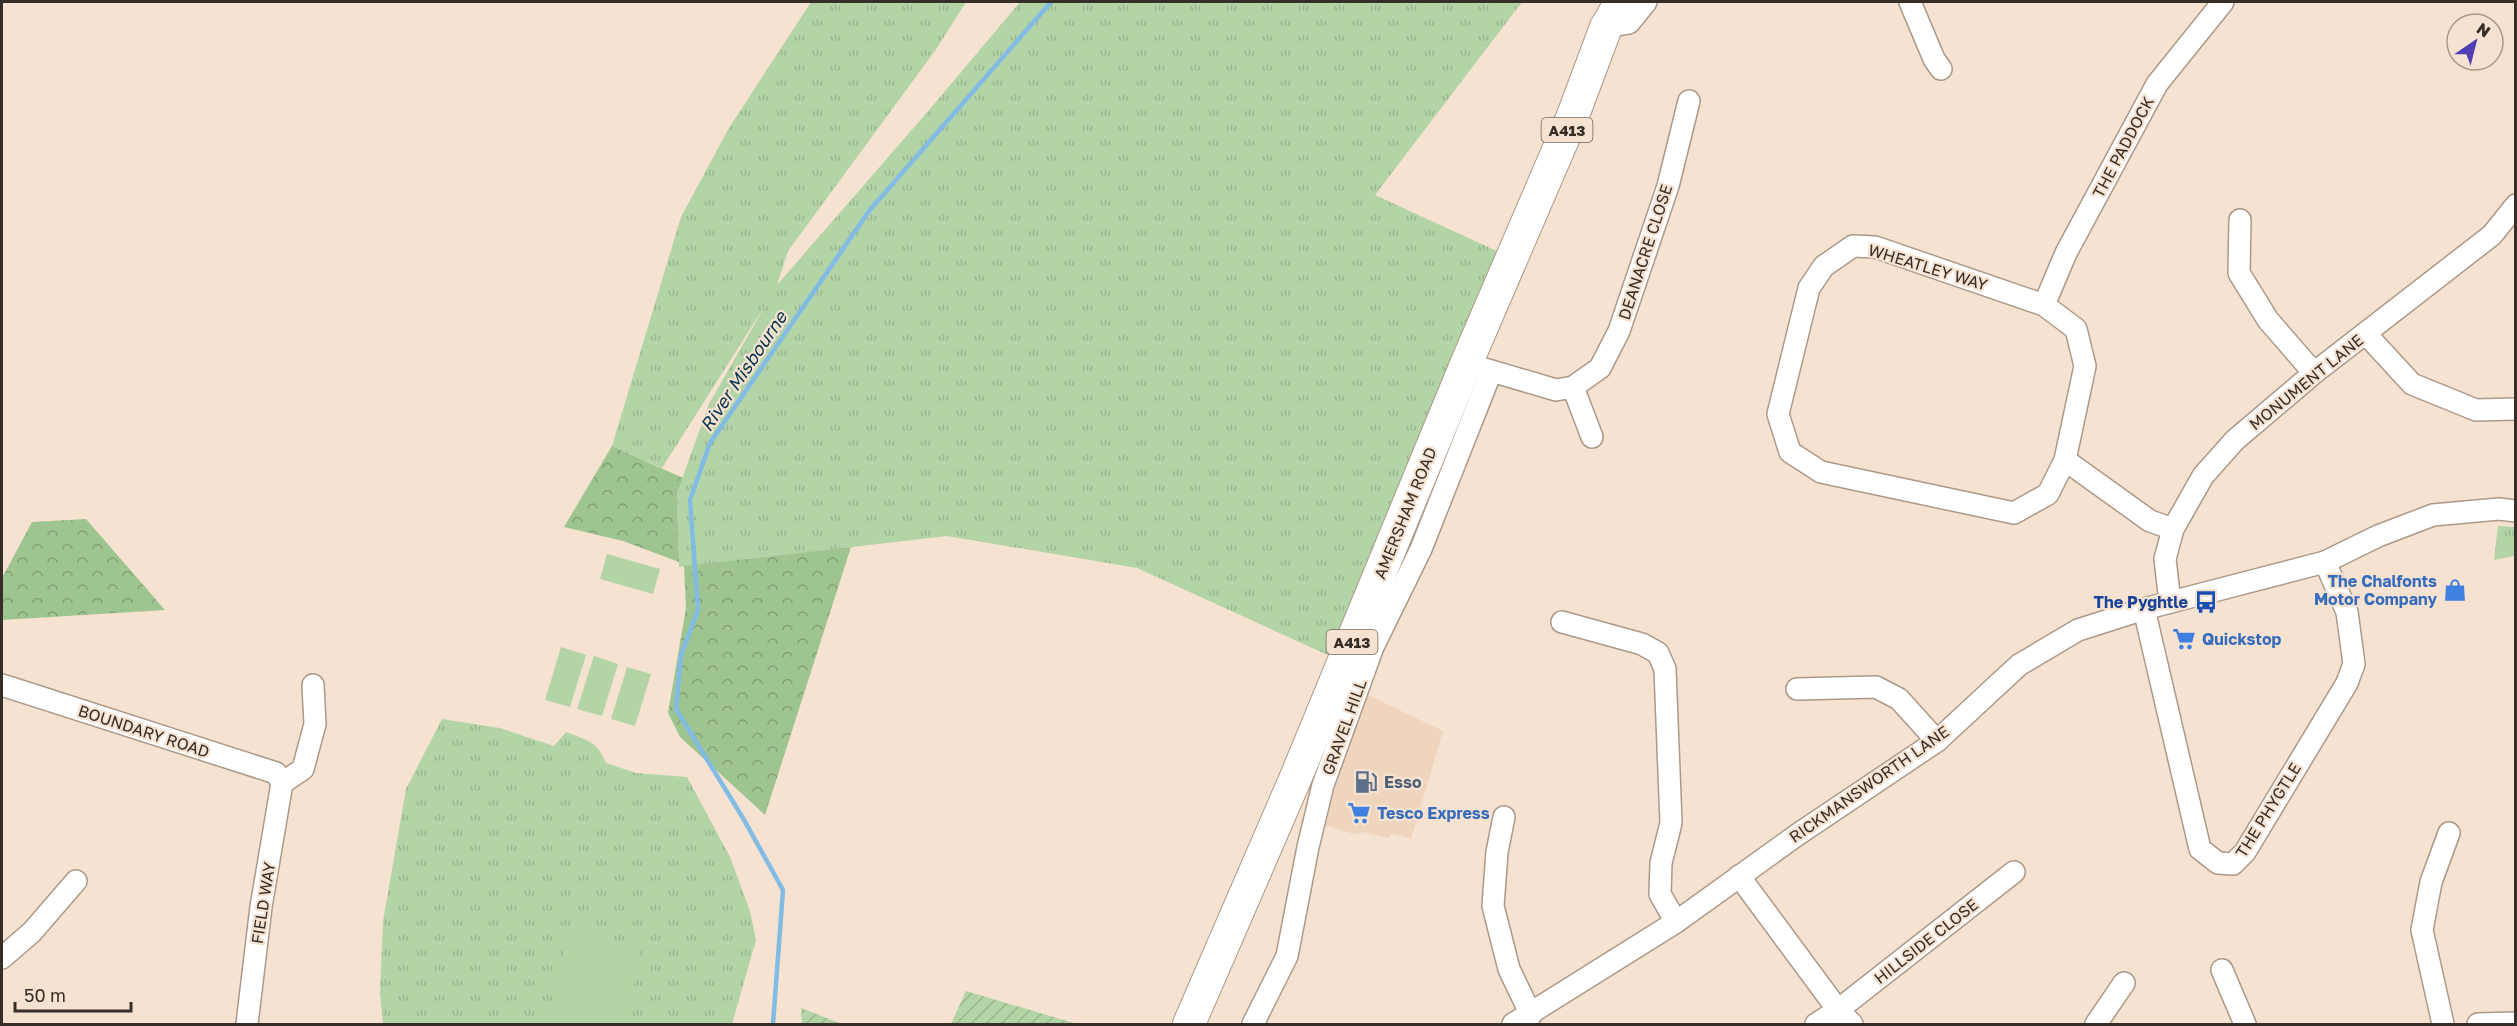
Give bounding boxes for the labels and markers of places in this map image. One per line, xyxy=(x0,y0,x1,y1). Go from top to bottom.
place label: The Chalfonts Motor Company xyxy=(2314,571,2437,609)
shop icon: The Chalfonts Motor Company xyxy=(2442,577,2468,603)
bus stop icon: The Pyghtle xyxy=(2193,589,2219,615)
place label: The Pyghtle xyxy=(2094,592,2188,612)
supermarket icon: Quickstop xyxy=(2171,626,2197,652)
place label: Quickstop xyxy=(2202,629,2282,649)
fuel station icon: Esso xyxy=(1353,769,1379,795)
place label: Esso xyxy=(1384,772,1422,792)
supermarket icon: Tesco Express xyxy=(1346,800,1372,826)
place label: Tesco Express xyxy=(1377,803,1490,823)

